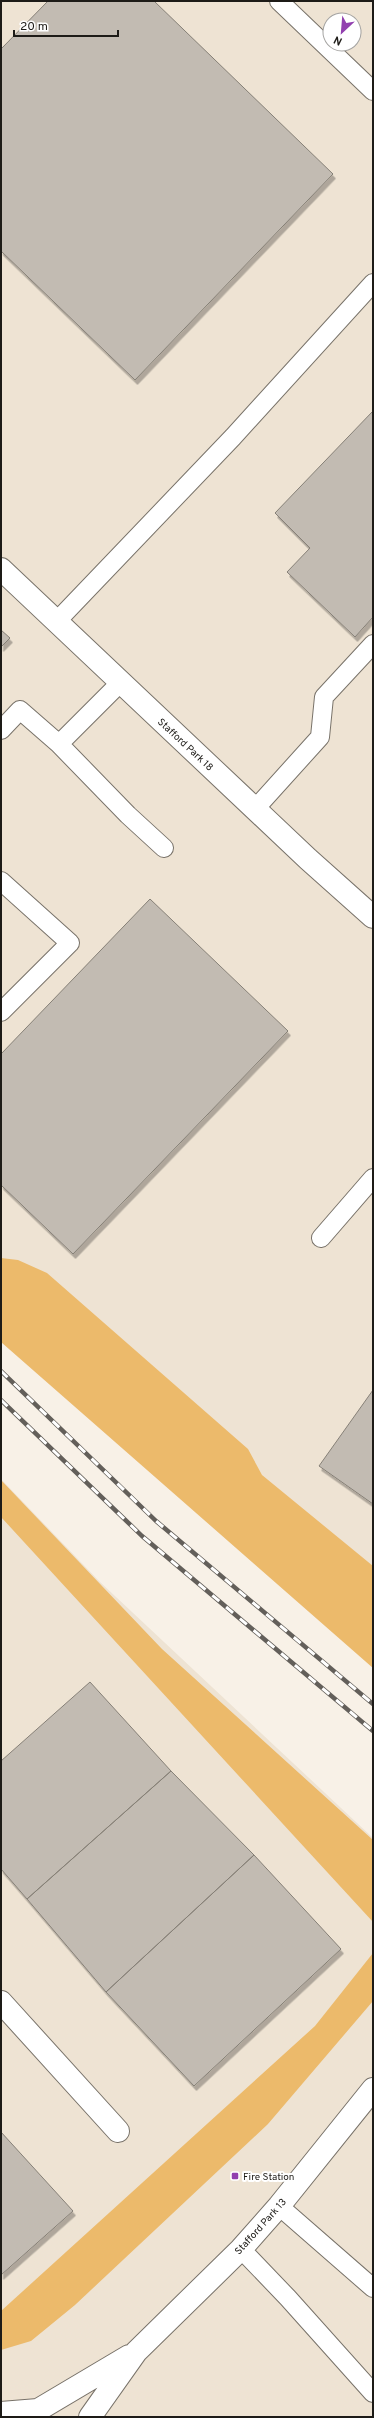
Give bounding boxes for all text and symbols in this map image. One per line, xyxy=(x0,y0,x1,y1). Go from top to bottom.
scale bar xyxy=(14,12,118,38)
north arrow xyxy=(322,12,362,52)
text: 20 m xyxy=(20,19,48,35)
text: N xyxy=(331,32,345,48)
street label: Stafford Park 18 xyxy=(154,716,216,774)
marker: Fire Station xyxy=(230,2171,240,2181)
place label: Fire Station xyxy=(243,2171,295,2184)
street label: Stafford Park 13 xyxy=(232,2196,290,2258)

